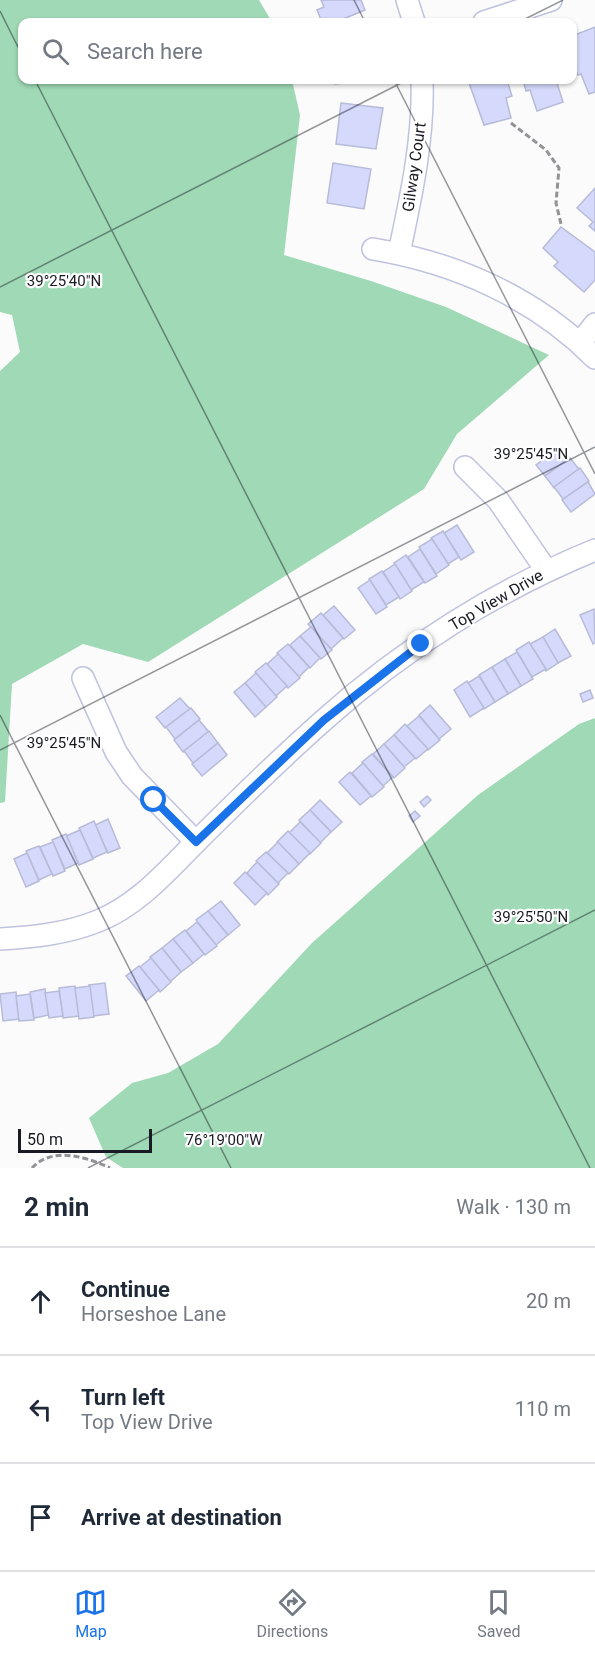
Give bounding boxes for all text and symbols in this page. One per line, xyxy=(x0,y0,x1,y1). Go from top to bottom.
search box xyxy=(18,18,577,84)
icon: search xyxy=(39,35,72,68)
text: Search here xyxy=(87,39,203,64)
street label: Gilway Court xyxy=(398,121,430,213)
text: 39°25'40"N xyxy=(27,272,101,290)
text: 39°25'45"N xyxy=(494,445,568,463)
street label: Top View Drive xyxy=(446,565,546,635)
route end xyxy=(407,630,433,656)
text: 39°25'45"N xyxy=(27,734,101,752)
route start xyxy=(140,786,166,812)
text: 39°25'50"N xyxy=(494,908,568,926)
scale bar xyxy=(18,1126,152,1154)
text: 50 m xyxy=(27,1130,63,1149)
text: 76°19'00"W xyxy=(186,1131,262,1149)
text: 2 min xyxy=(24,1192,89,1222)
text: Walk · 130 m xyxy=(456,1195,571,1219)
text: Continue xyxy=(81,1277,170,1302)
icon: ahead xyxy=(24,1285,57,1318)
text: 20 m xyxy=(526,1289,571,1313)
text: Horseshoe Lane xyxy=(81,1302,226,1326)
text: Turn left xyxy=(81,1385,165,1410)
icon: left xyxy=(24,1393,57,1426)
text: 110 m xyxy=(515,1397,571,1421)
text: Top View Drive xyxy=(81,1410,213,1434)
icon: arrive xyxy=(24,1501,57,1534)
text: Arrive at destination xyxy=(81,1505,282,1530)
tab: Map xyxy=(74,1586,107,1641)
tab: Directions xyxy=(256,1586,328,1641)
tab: Saved xyxy=(477,1586,521,1641)

